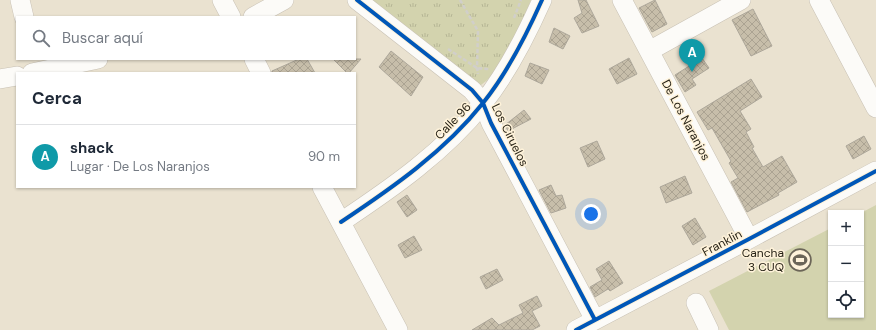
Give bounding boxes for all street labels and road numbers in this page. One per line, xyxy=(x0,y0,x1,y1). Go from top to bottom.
street label: De Los Naranjos xyxy=(658,77,714,163)
street label: Calle 96 xyxy=(431,99,475,143)
street label: Los Ciruelos xyxy=(488,101,532,169)
street label: Franklin xyxy=(699,226,745,260)

